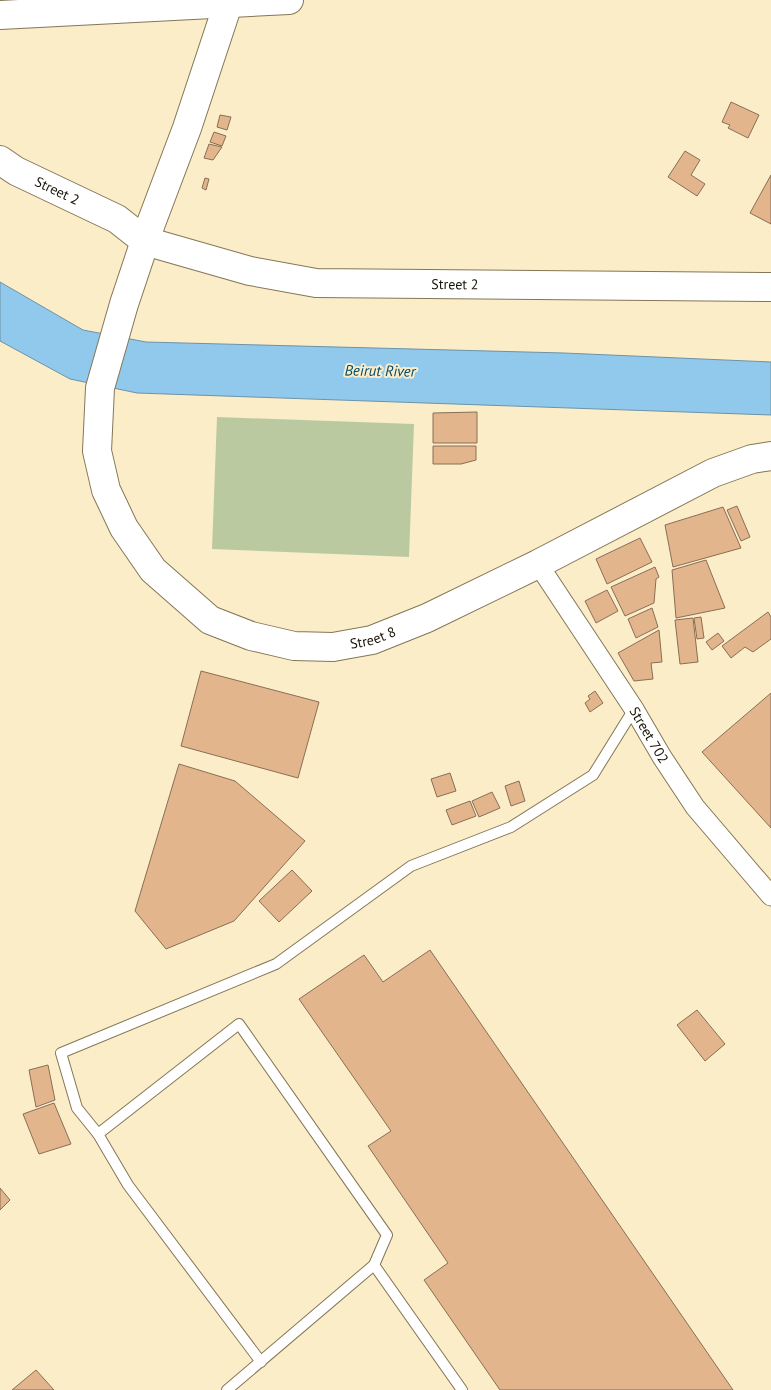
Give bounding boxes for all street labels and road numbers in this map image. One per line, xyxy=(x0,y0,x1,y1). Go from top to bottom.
street label: Street 2 xyxy=(32,172,82,209)
street label: Street 2 xyxy=(431,275,479,293)
street label: Street 8 xyxy=(348,622,398,653)
street label: Street 702 xyxy=(626,703,673,767)

